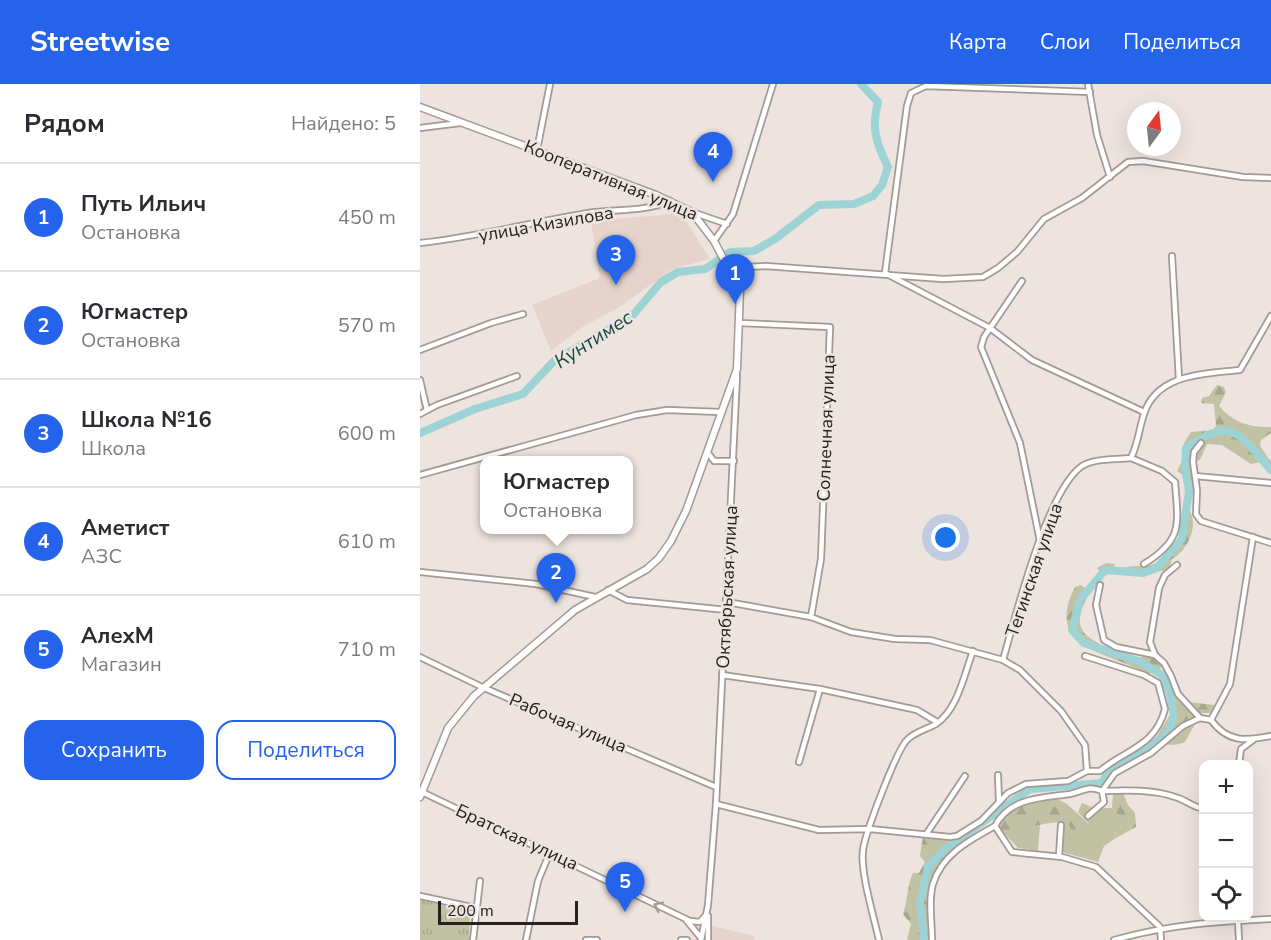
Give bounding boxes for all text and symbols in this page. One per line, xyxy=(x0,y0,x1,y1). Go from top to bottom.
text: Streetwise xyxy=(30,23,170,61)
text: Карта xyxy=(949,28,1007,56)
text: Слои xyxy=(1040,28,1090,56)
text: Поделиться xyxy=(1123,28,1241,56)
north arrow xyxy=(1127,102,1181,156)
text: Рядом xyxy=(24,106,105,141)
text: Найдено: 5 xyxy=(291,110,396,137)
pin: 4 xyxy=(694,132,732,182)
street label: Кооперативная улица xyxy=(520,134,702,226)
text: Путь Ильич xyxy=(81,189,206,219)
street label: улица Кизилова xyxy=(477,200,615,248)
text: 1 xyxy=(38,204,50,231)
text: 450 m xyxy=(338,204,396,231)
text: Остановка xyxy=(81,219,181,246)
pin: 3 xyxy=(596,236,636,285)
pin: 1 xyxy=(716,254,754,304)
text: Югмастер xyxy=(81,297,188,327)
water label: Кунтимес xyxy=(549,304,638,375)
text: 2 xyxy=(38,312,50,339)
text: 570 m xyxy=(338,312,396,339)
text: Остановка xyxy=(81,327,181,354)
street label: Солнечная улица xyxy=(811,354,841,502)
text: Школа №16 xyxy=(81,405,212,435)
text: 3 xyxy=(38,420,50,447)
text: 600 m xyxy=(338,420,396,447)
text: Школа xyxy=(81,435,146,462)
popup xyxy=(480,456,633,534)
text: Югмастер xyxy=(503,467,610,497)
text: Остановка xyxy=(503,497,603,524)
street label: Тегинская улица xyxy=(1000,500,1068,640)
street label: Октябрьская улица xyxy=(711,505,743,669)
text: Аметист xyxy=(81,513,169,543)
your location xyxy=(931,523,960,552)
text: 4 xyxy=(38,528,50,555)
text: 610 m xyxy=(338,528,396,555)
text: АЗС xyxy=(81,543,122,570)
pin: 2 xyxy=(536,554,576,603)
text: АлехМ xyxy=(81,621,154,651)
text: 5 xyxy=(38,636,50,663)
text: 710 m xyxy=(338,636,396,663)
text: Магазин xyxy=(81,651,162,678)
street label: Рабочая улица xyxy=(506,687,630,759)
button: Сохранить xyxy=(24,720,204,780)
button: Поделиться xyxy=(216,720,396,780)
map controls xyxy=(1199,760,1253,922)
button: + xyxy=(1199,760,1253,814)
street label: Братская улица xyxy=(452,798,582,876)
button: − xyxy=(1199,814,1253,868)
pin: 5 xyxy=(606,862,644,912)
button: locate xyxy=(1199,868,1253,922)
scale bar xyxy=(438,898,578,926)
text: 200 m xyxy=(447,900,494,922)
one-way arrow xyxy=(654,901,665,913)

